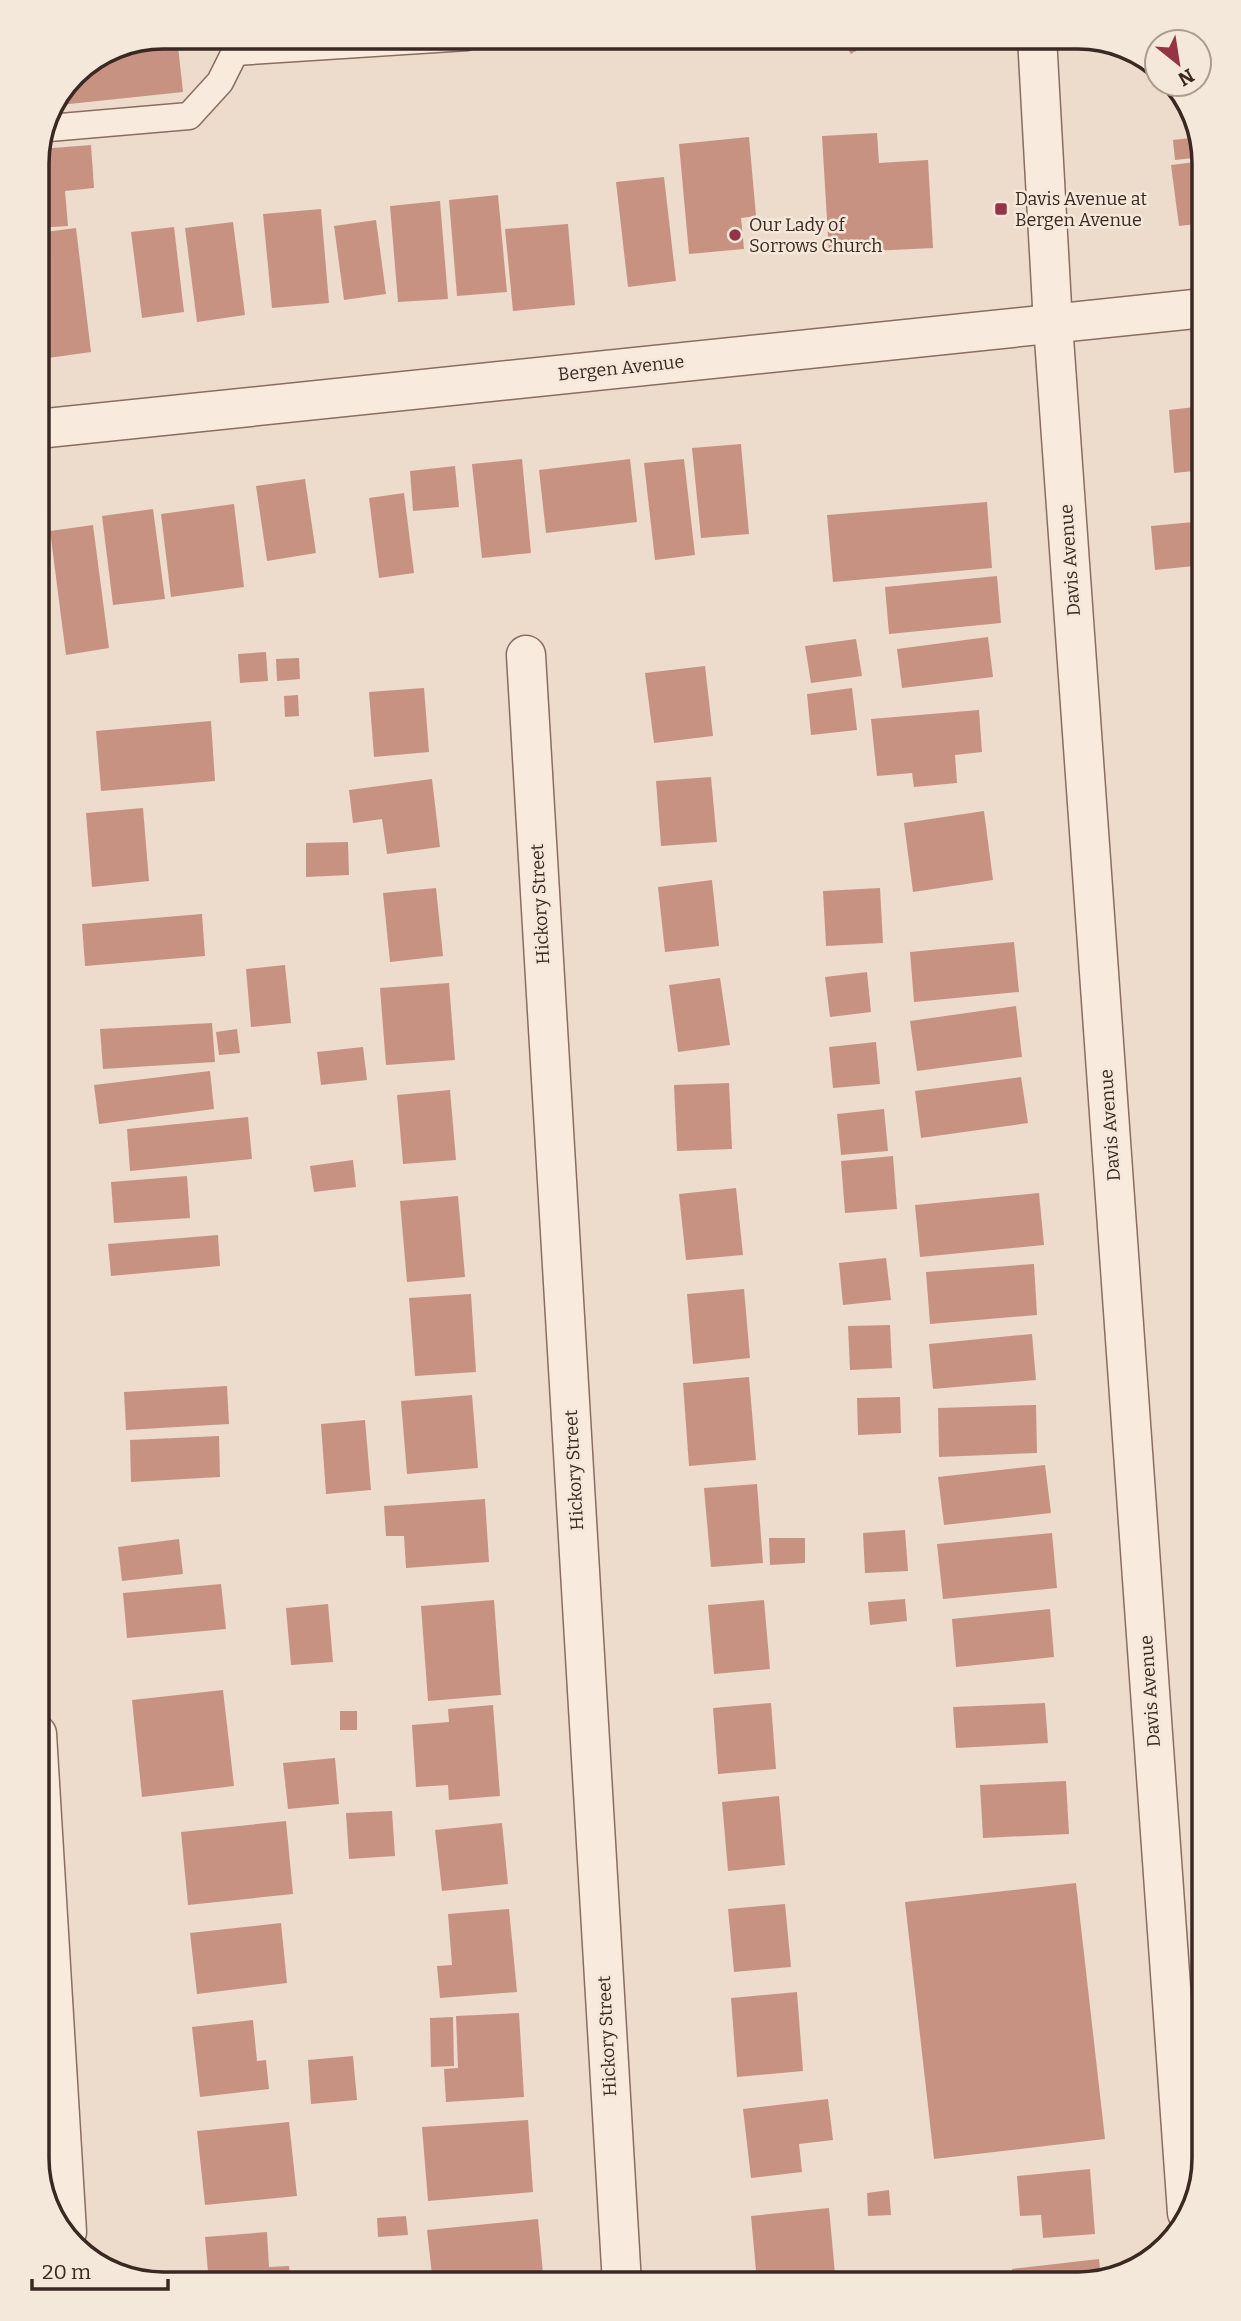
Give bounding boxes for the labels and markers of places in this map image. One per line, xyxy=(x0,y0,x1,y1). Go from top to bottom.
place label: Davis Avenue at Bergen Avenue xyxy=(1015,188,1148,231)
marker: Davis Avenue at Bergen Avenue xyxy=(993,201,1009,217)
place label: Our Lady of Sorrows Church xyxy=(749,214,882,257)
marker: Our Lady of Sorrows Church xyxy=(727,227,743,243)

